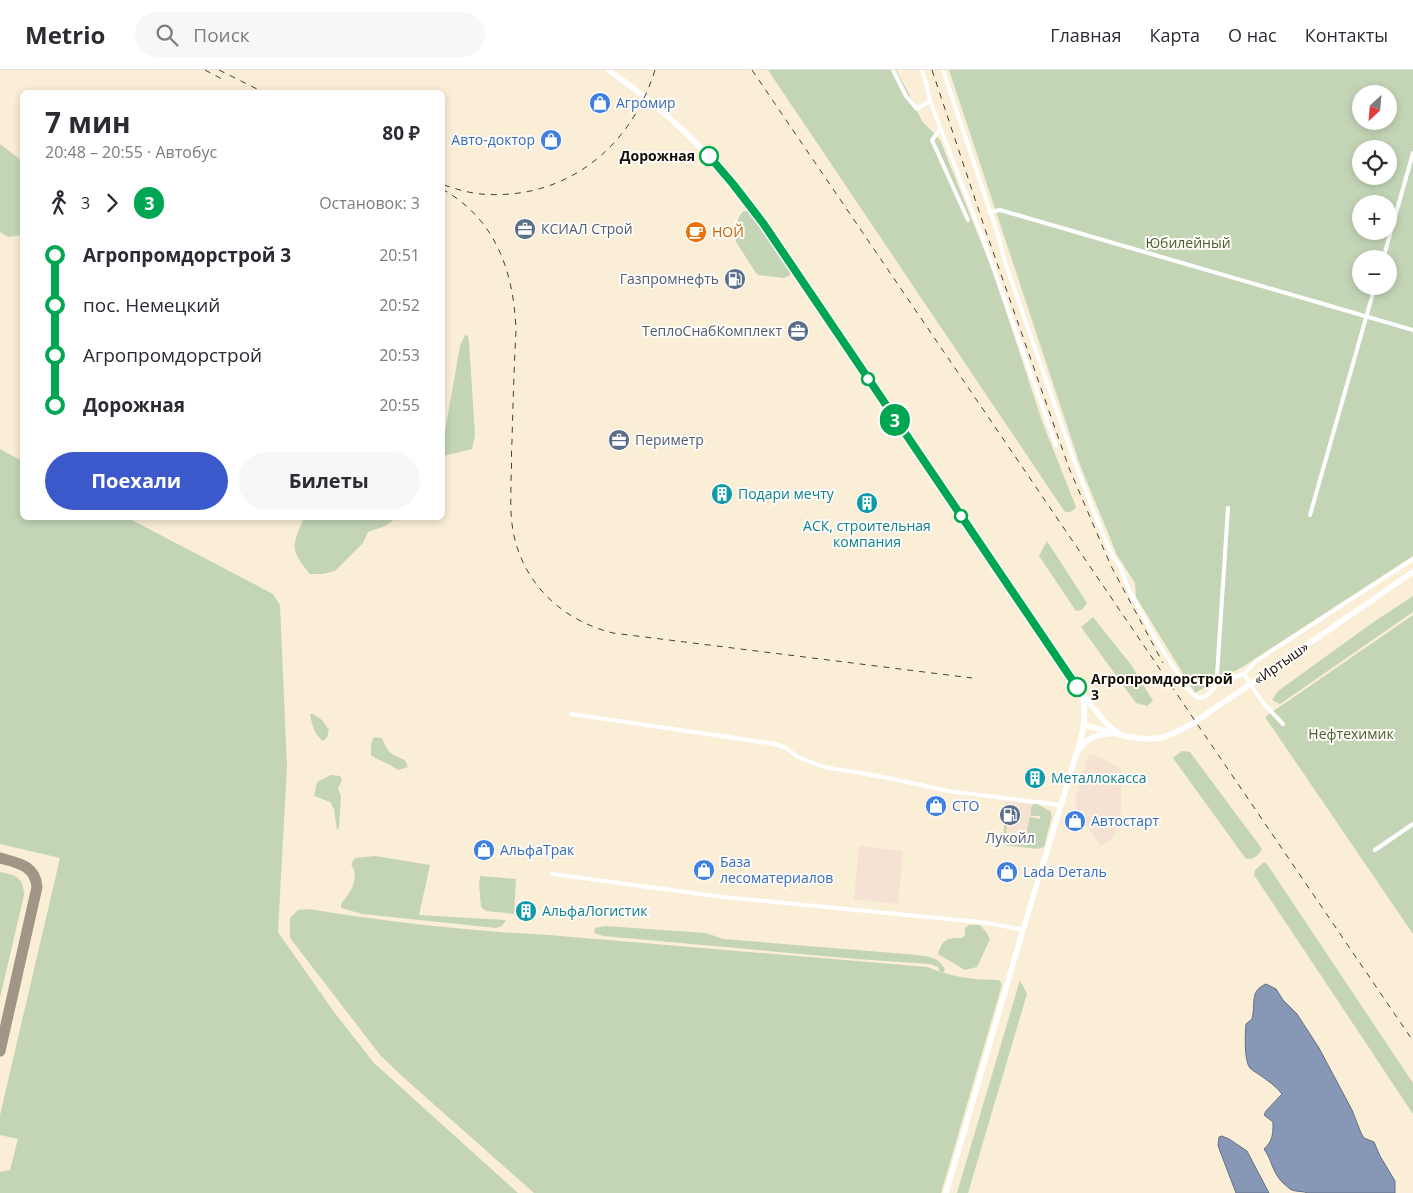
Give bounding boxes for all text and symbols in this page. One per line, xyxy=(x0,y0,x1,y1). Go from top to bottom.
search box xyxy=(135,12,485,57)
text: Metrio xyxy=(25,18,105,51)
icon: search xyxy=(153,21,181,49)
text: Поиск xyxy=(193,22,250,48)
text: Главная xyxy=(1050,23,1122,47)
text: Карта xyxy=(1150,23,1200,47)
text: О нас xyxy=(1228,23,1277,47)
text: Контакты xyxy=(1305,23,1388,47)
north arrow xyxy=(1352,85,1398,130)
map controls xyxy=(1352,85,1397,295)
shop icon: Агромир xyxy=(588,91,612,115)
place label: Агромир xyxy=(616,93,676,112)
text: 7 мин xyxy=(45,103,131,141)
text: 80 ₽ xyxy=(382,120,420,146)
shop icon: Авто-доктор xyxy=(539,128,563,152)
place label: Авто-доктор xyxy=(451,130,535,149)
button: locate xyxy=(1352,140,1397,185)
text: 20:48 – 20:55 · Автобус xyxy=(45,141,217,163)
place label: Дорожная xyxy=(620,146,695,165)
marker: Дорожная xyxy=(699,146,719,166)
icon: walk xyxy=(45,189,73,217)
icon: forward xyxy=(98,189,126,217)
text: 3 xyxy=(144,191,154,215)
text: 3 xyxy=(81,192,90,214)
text: Остановок: 3 xyxy=(319,192,420,214)
button: + xyxy=(1352,195,1397,240)
office icon: КСИАЛ Строй xyxy=(513,217,537,241)
place label: КСИАЛ Строй xyxy=(541,219,633,238)
cafe icon: НОЙ xyxy=(684,220,708,244)
place label: НОЙ xyxy=(712,222,744,241)
park label: Юбилейный xyxy=(1145,233,1231,252)
text: Агропромдорстрой 3 xyxy=(83,242,291,268)
text: 20:51 xyxy=(379,244,420,266)
button: − xyxy=(1352,250,1397,295)
fuel station icon: Газпромнефть xyxy=(723,267,747,291)
place label: Газпромнефть xyxy=(620,269,719,288)
text: пос. Немецкий xyxy=(83,292,220,318)
text: 20:52 xyxy=(379,294,420,316)
office icon: ТеплоСнабКомплект xyxy=(786,319,810,343)
place label: ТеплоСнабКомплект xyxy=(642,321,782,340)
text: Агропромдорстрой xyxy=(83,342,262,368)
text: 20:53 xyxy=(379,344,420,366)
unlabelled marker xyxy=(861,372,875,386)
text: Дорожная xyxy=(83,392,185,418)
text: 20:55 xyxy=(379,394,420,416)
line badge: 3 xyxy=(879,404,911,436)
text: 3 xyxy=(890,408,900,432)
office icon: Периметр xyxy=(607,428,631,452)
place label: Периметр xyxy=(635,430,704,449)
button: Поехали xyxy=(45,452,228,510)
button: Билеты xyxy=(238,452,420,510)
building icon: Подари мечту xyxy=(710,482,734,506)
place label: Подари мечту xyxy=(738,484,835,503)
building icon: АСК, строительная компания xyxy=(855,491,879,515)
unlabelled marker xyxy=(954,509,968,523)
place label: АСК, строительная компания xyxy=(803,516,931,551)
street label: «Иртыш» xyxy=(1250,637,1312,688)
place label: Агропромдорстрой 3 xyxy=(1091,669,1233,704)
marker: Агропромдорстрой 3 xyxy=(1067,677,1087,697)
park label: Нефтехимик xyxy=(1308,724,1394,743)
building icon: Металлокасса xyxy=(1023,766,1047,790)
place label: Металлокасса xyxy=(1051,768,1146,787)
shop icon: СТО xyxy=(924,794,948,818)
place label: СТО xyxy=(952,796,980,815)
fuel station icon: Лукойл xyxy=(998,803,1022,827)
shop icon: Автостарт xyxy=(1063,809,1087,833)
place label: Автостарт xyxy=(1091,811,1160,830)
place label: Лукойл xyxy=(985,828,1035,847)
shop icon: АльфаТрак xyxy=(472,838,496,862)
place label: АльфаТрак xyxy=(500,840,575,859)
place label: База лесоматериалов xyxy=(720,852,833,887)
shop icon: База лесоматериалов xyxy=(692,858,716,882)
shop icon: Lada Dеталь xyxy=(995,860,1019,884)
place label: Lada Dеталь xyxy=(1023,862,1107,881)
building icon: АльфаЛогистик xyxy=(514,899,538,923)
place label: АльфаЛогистик xyxy=(542,901,648,920)

